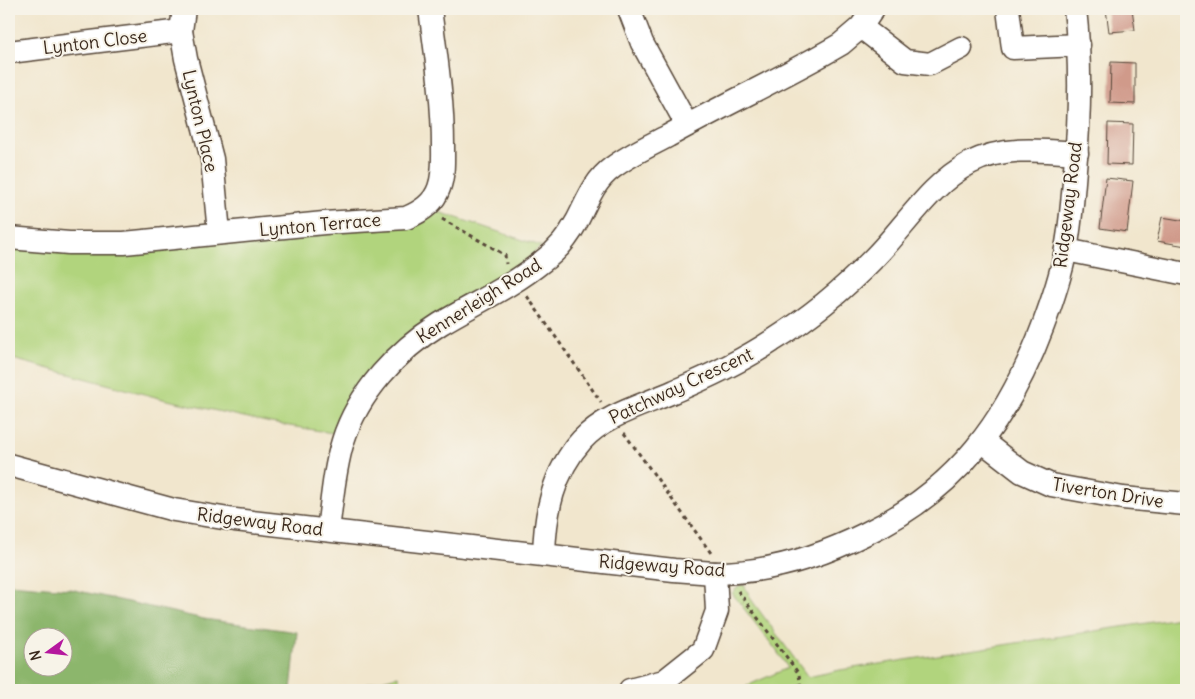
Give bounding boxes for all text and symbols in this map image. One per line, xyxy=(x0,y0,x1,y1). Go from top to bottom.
street label: Lynton Close xyxy=(42,24,148,59)
street label: Lynton Place xyxy=(178,67,223,174)
street label: Ridgeway Road xyxy=(1048,140,1087,269)
street label: Lynton Terrace xyxy=(258,208,382,241)
street label: Kennerleigh Road xyxy=(412,253,546,348)
street label: Patchway Crescent xyxy=(605,342,756,429)
street label: Tiverton Drive xyxy=(1051,472,1166,513)
street label: Ridgeway Road xyxy=(196,502,325,541)
street label: Ridgeway Road xyxy=(598,550,727,581)
north arrow xyxy=(22,626,72,676)
text: N xyxy=(25,648,45,662)

